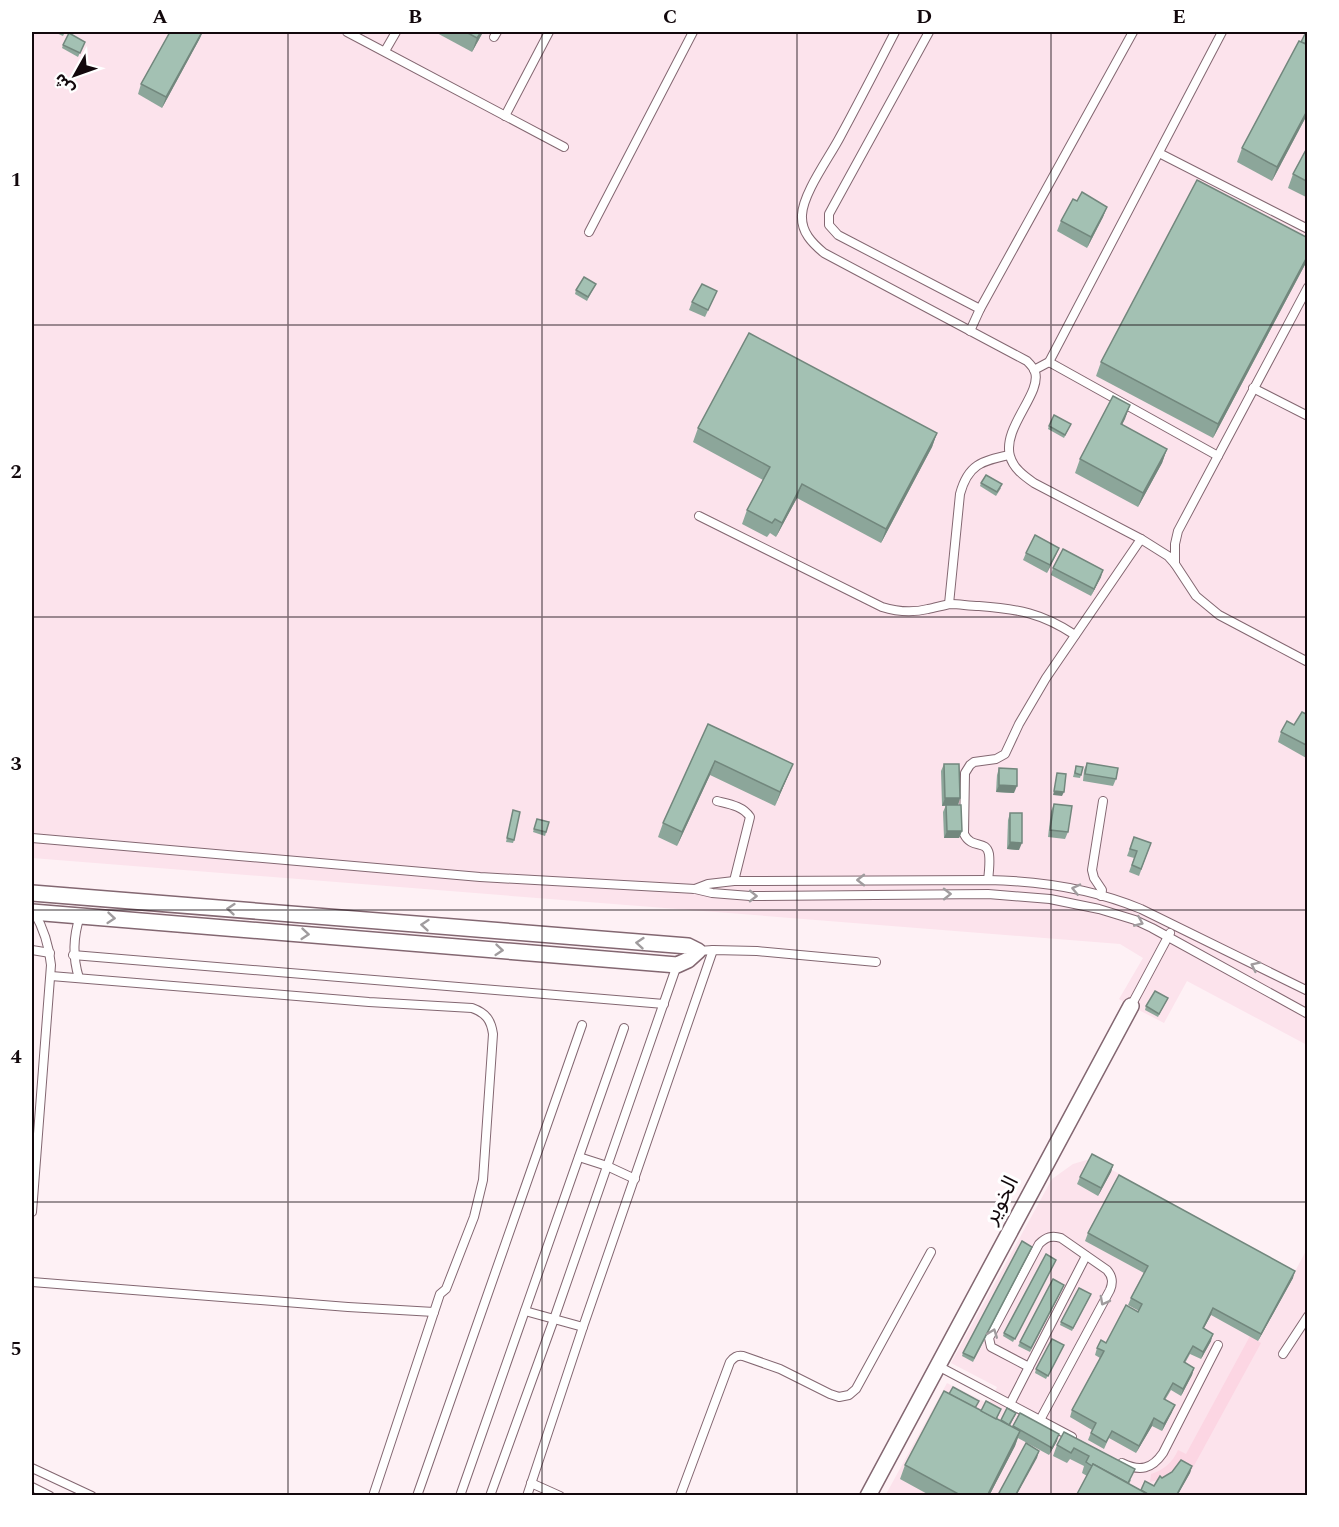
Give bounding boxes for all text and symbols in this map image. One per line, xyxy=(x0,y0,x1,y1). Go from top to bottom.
text: A xyxy=(152,2,168,32)
text: B xyxy=(408,2,422,32)
text: C xyxy=(663,2,677,32)
text: D xyxy=(916,2,932,32)
text: E xyxy=(1172,2,1186,32)
north arrow xyxy=(45,45,105,105)
text: ش xyxy=(48,68,81,100)
text: 1 xyxy=(10,165,22,195)
text: 2 xyxy=(10,457,22,487)
text: 3 xyxy=(10,749,22,779)
one-way arrow xyxy=(856,874,865,887)
one-way arrow xyxy=(1071,884,1081,897)
one-way arrow xyxy=(943,888,952,900)
one-way arrow xyxy=(748,890,757,902)
one-way arrow xyxy=(226,903,235,916)
one-way arrow xyxy=(106,911,115,924)
one-way arrow xyxy=(1133,915,1144,927)
one-way arrow xyxy=(421,919,430,932)
one-way arrow xyxy=(301,928,310,941)
one-way arrow xyxy=(636,936,645,949)
one-way arrow xyxy=(495,944,504,957)
one-way arrow xyxy=(1250,961,1261,973)
text: 4 xyxy=(10,1042,22,1072)
street label: الخوير xyxy=(974,1170,1027,1231)
one-way arrow xyxy=(1100,1295,1111,1306)
one-way arrow xyxy=(985,1328,998,1338)
text: 5 xyxy=(10,1334,22,1364)

